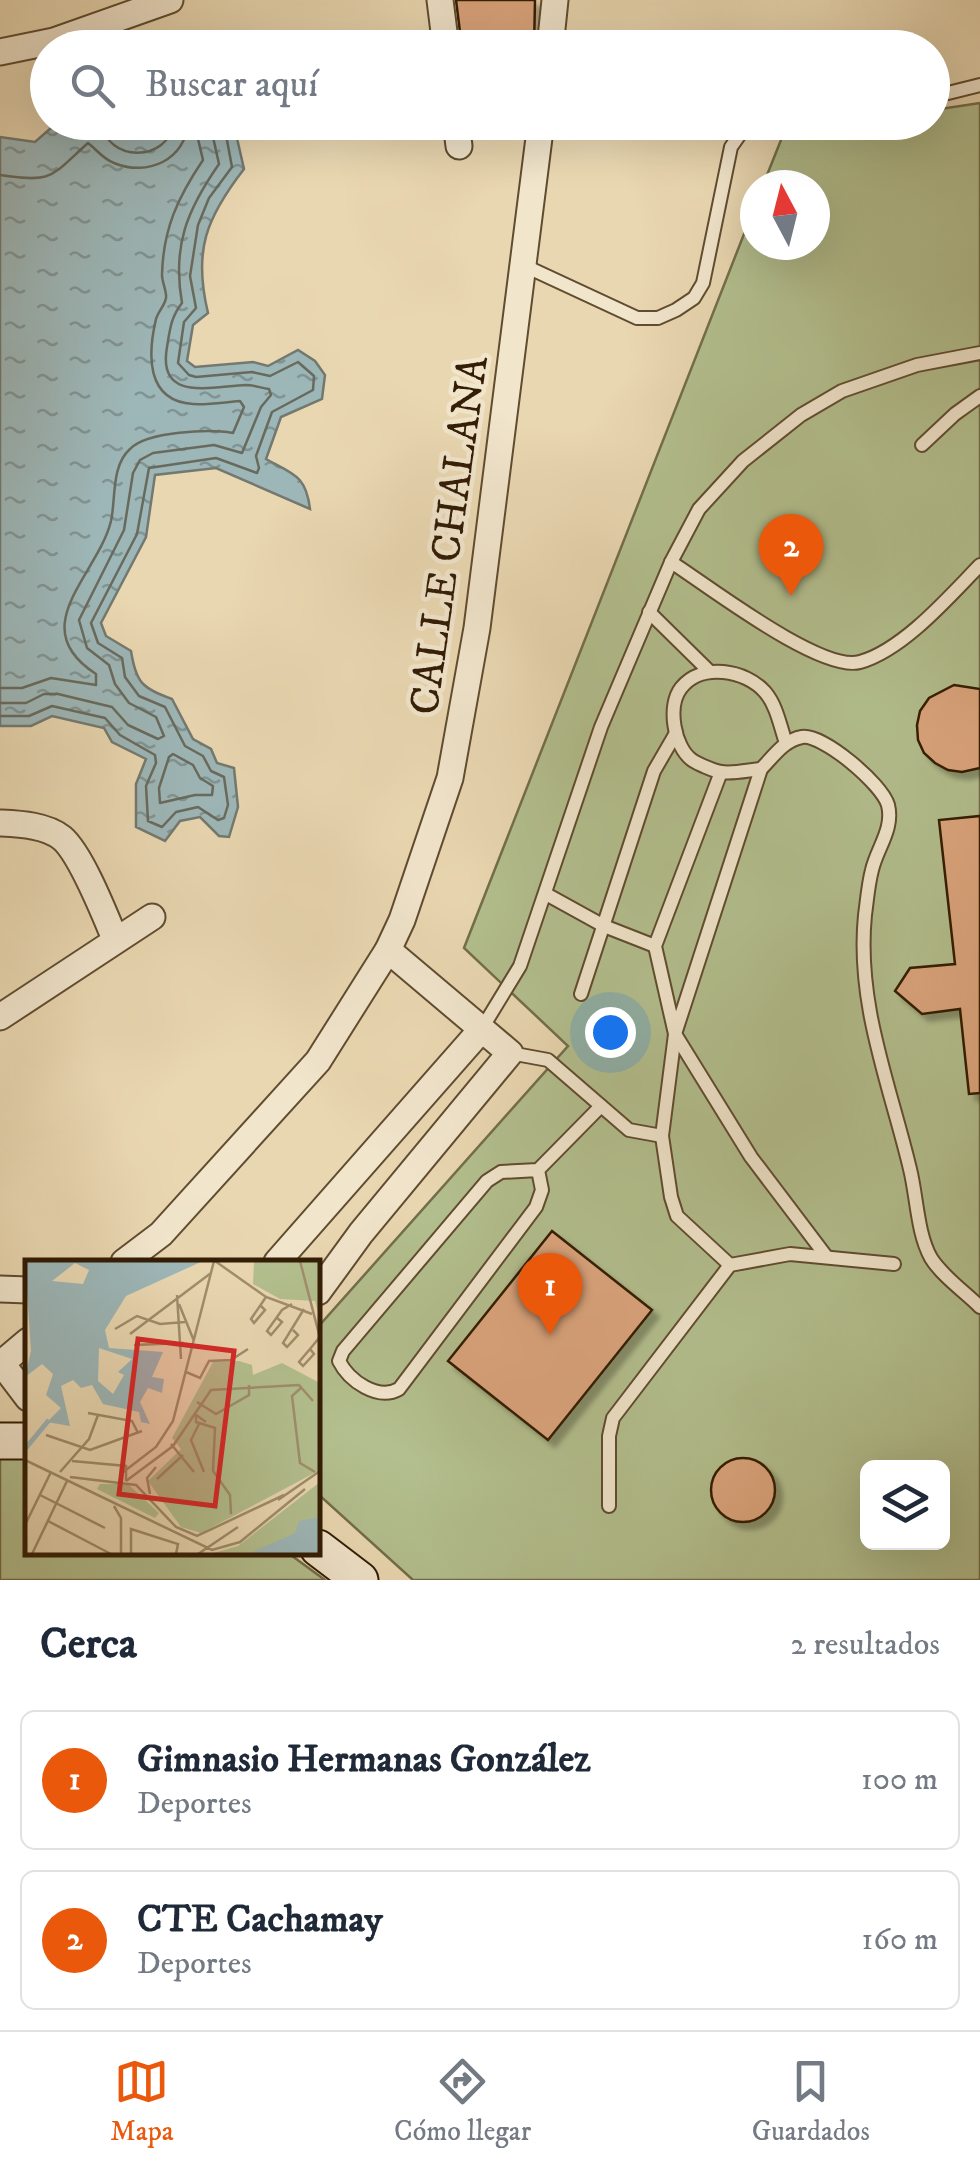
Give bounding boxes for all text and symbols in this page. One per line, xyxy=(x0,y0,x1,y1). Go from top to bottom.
search box xyxy=(30,30,950,140)
icon: search xyxy=(65,58,120,113)
text: Buscar aquí xyxy=(145,61,318,109)
north arrow xyxy=(740,170,830,260)
street label: CALLE CHALANA xyxy=(399,351,501,718)
pin: 2 xyxy=(758,514,824,596)
your location xyxy=(585,1007,636,1058)
pin: 1 xyxy=(518,1252,582,1335)
inset map xyxy=(25,1260,320,1555)
map controls xyxy=(860,1460,950,1550)
button: layers xyxy=(860,1460,950,1550)
text: Cerca xyxy=(40,1619,137,1671)
text: 2 resultados xyxy=(791,1625,940,1665)
text: Gimnasio Hermanas González xyxy=(137,1736,591,1784)
text: 1 xyxy=(69,1760,80,1800)
text: 100 m xyxy=(861,1760,938,1800)
text: Deportes xyxy=(137,1784,252,1824)
text: CTE Cachamay xyxy=(137,1896,383,1944)
text: 2 xyxy=(67,1920,82,1960)
text: 160 m xyxy=(862,1920,938,1960)
text: Deportes xyxy=(137,1944,252,1984)
tab: Mapa xyxy=(110,2054,174,2149)
tab: Cómo llegar xyxy=(394,2054,531,2149)
tab: Guardados xyxy=(752,2054,870,2149)

